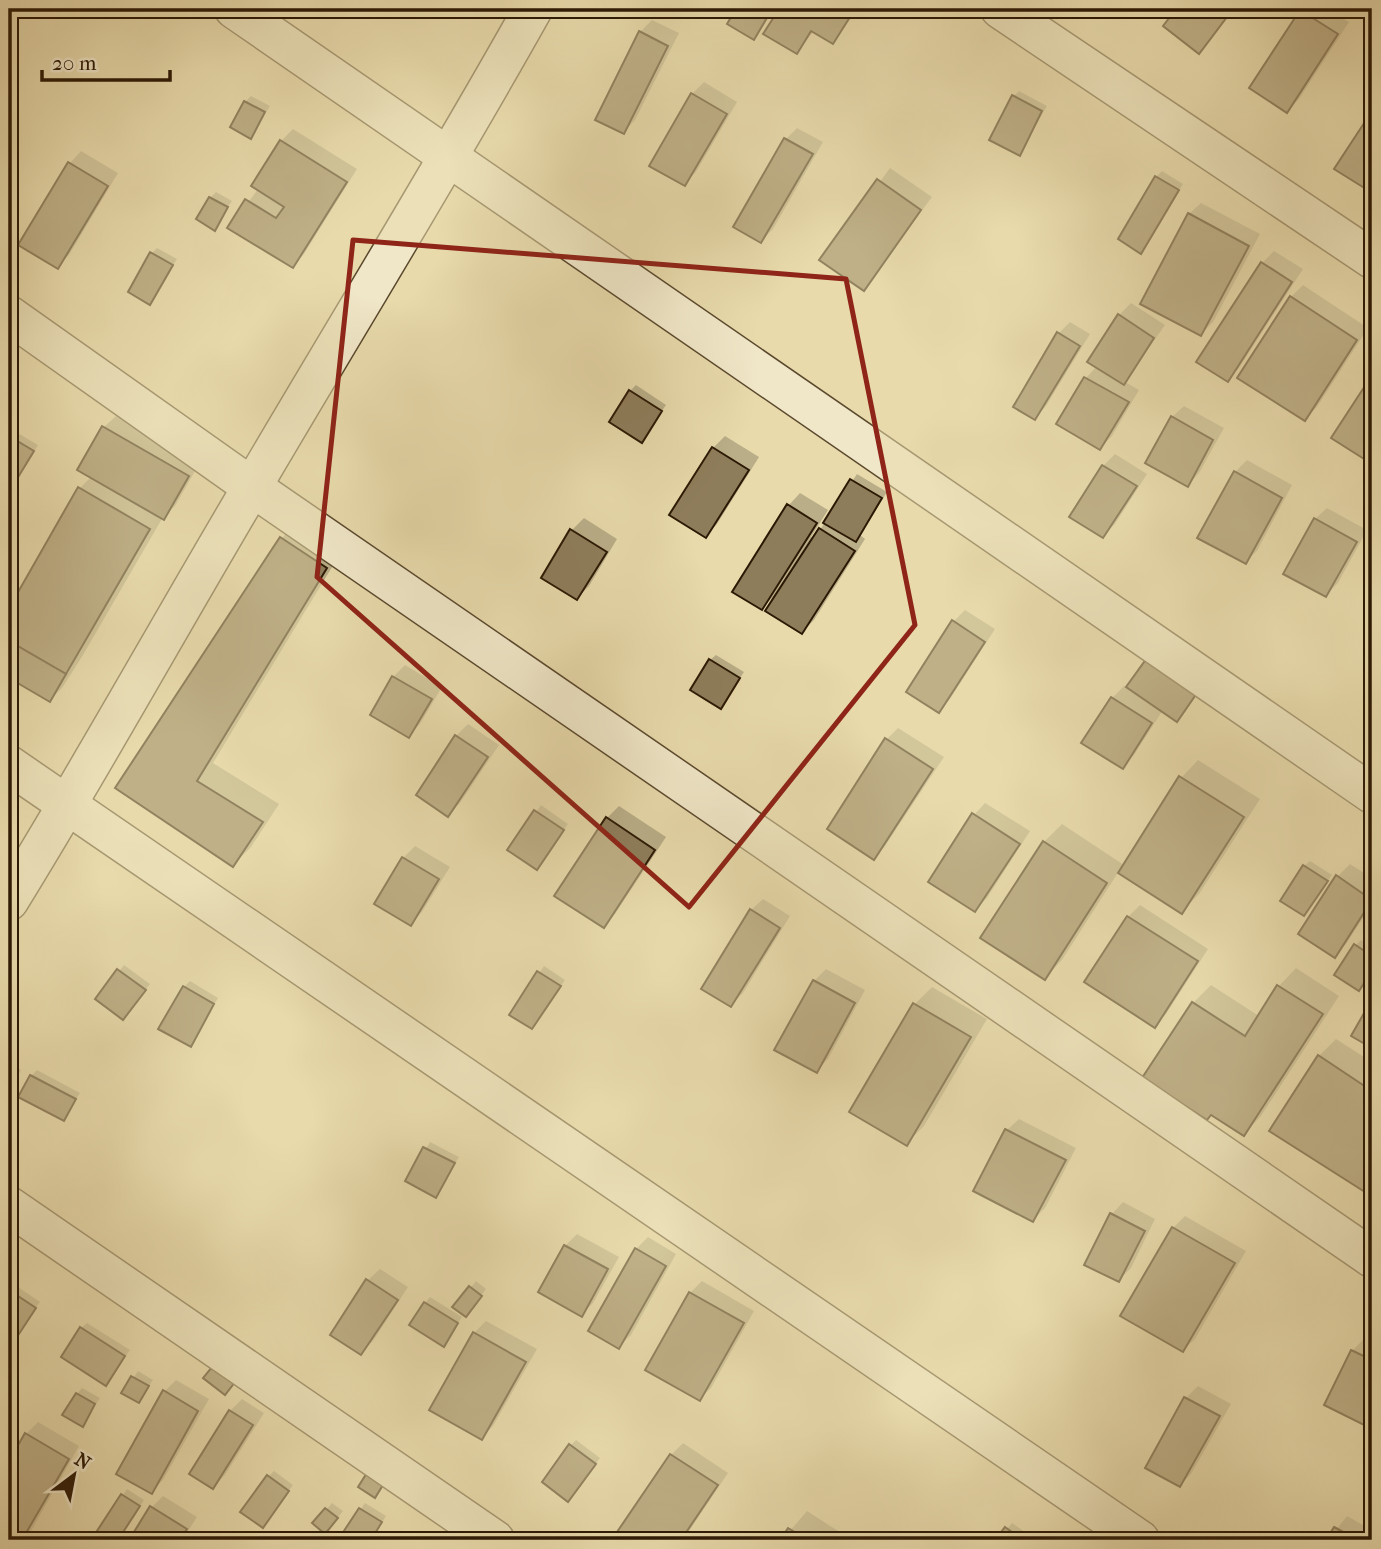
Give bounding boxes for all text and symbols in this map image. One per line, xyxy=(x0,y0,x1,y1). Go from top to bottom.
scale bar xyxy=(42,38,170,82)
text: 20 m xyxy=(52,51,97,75)
north arrow xyxy=(38,1440,108,1510)
text: N xyxy=(71,1448,95,1475)

